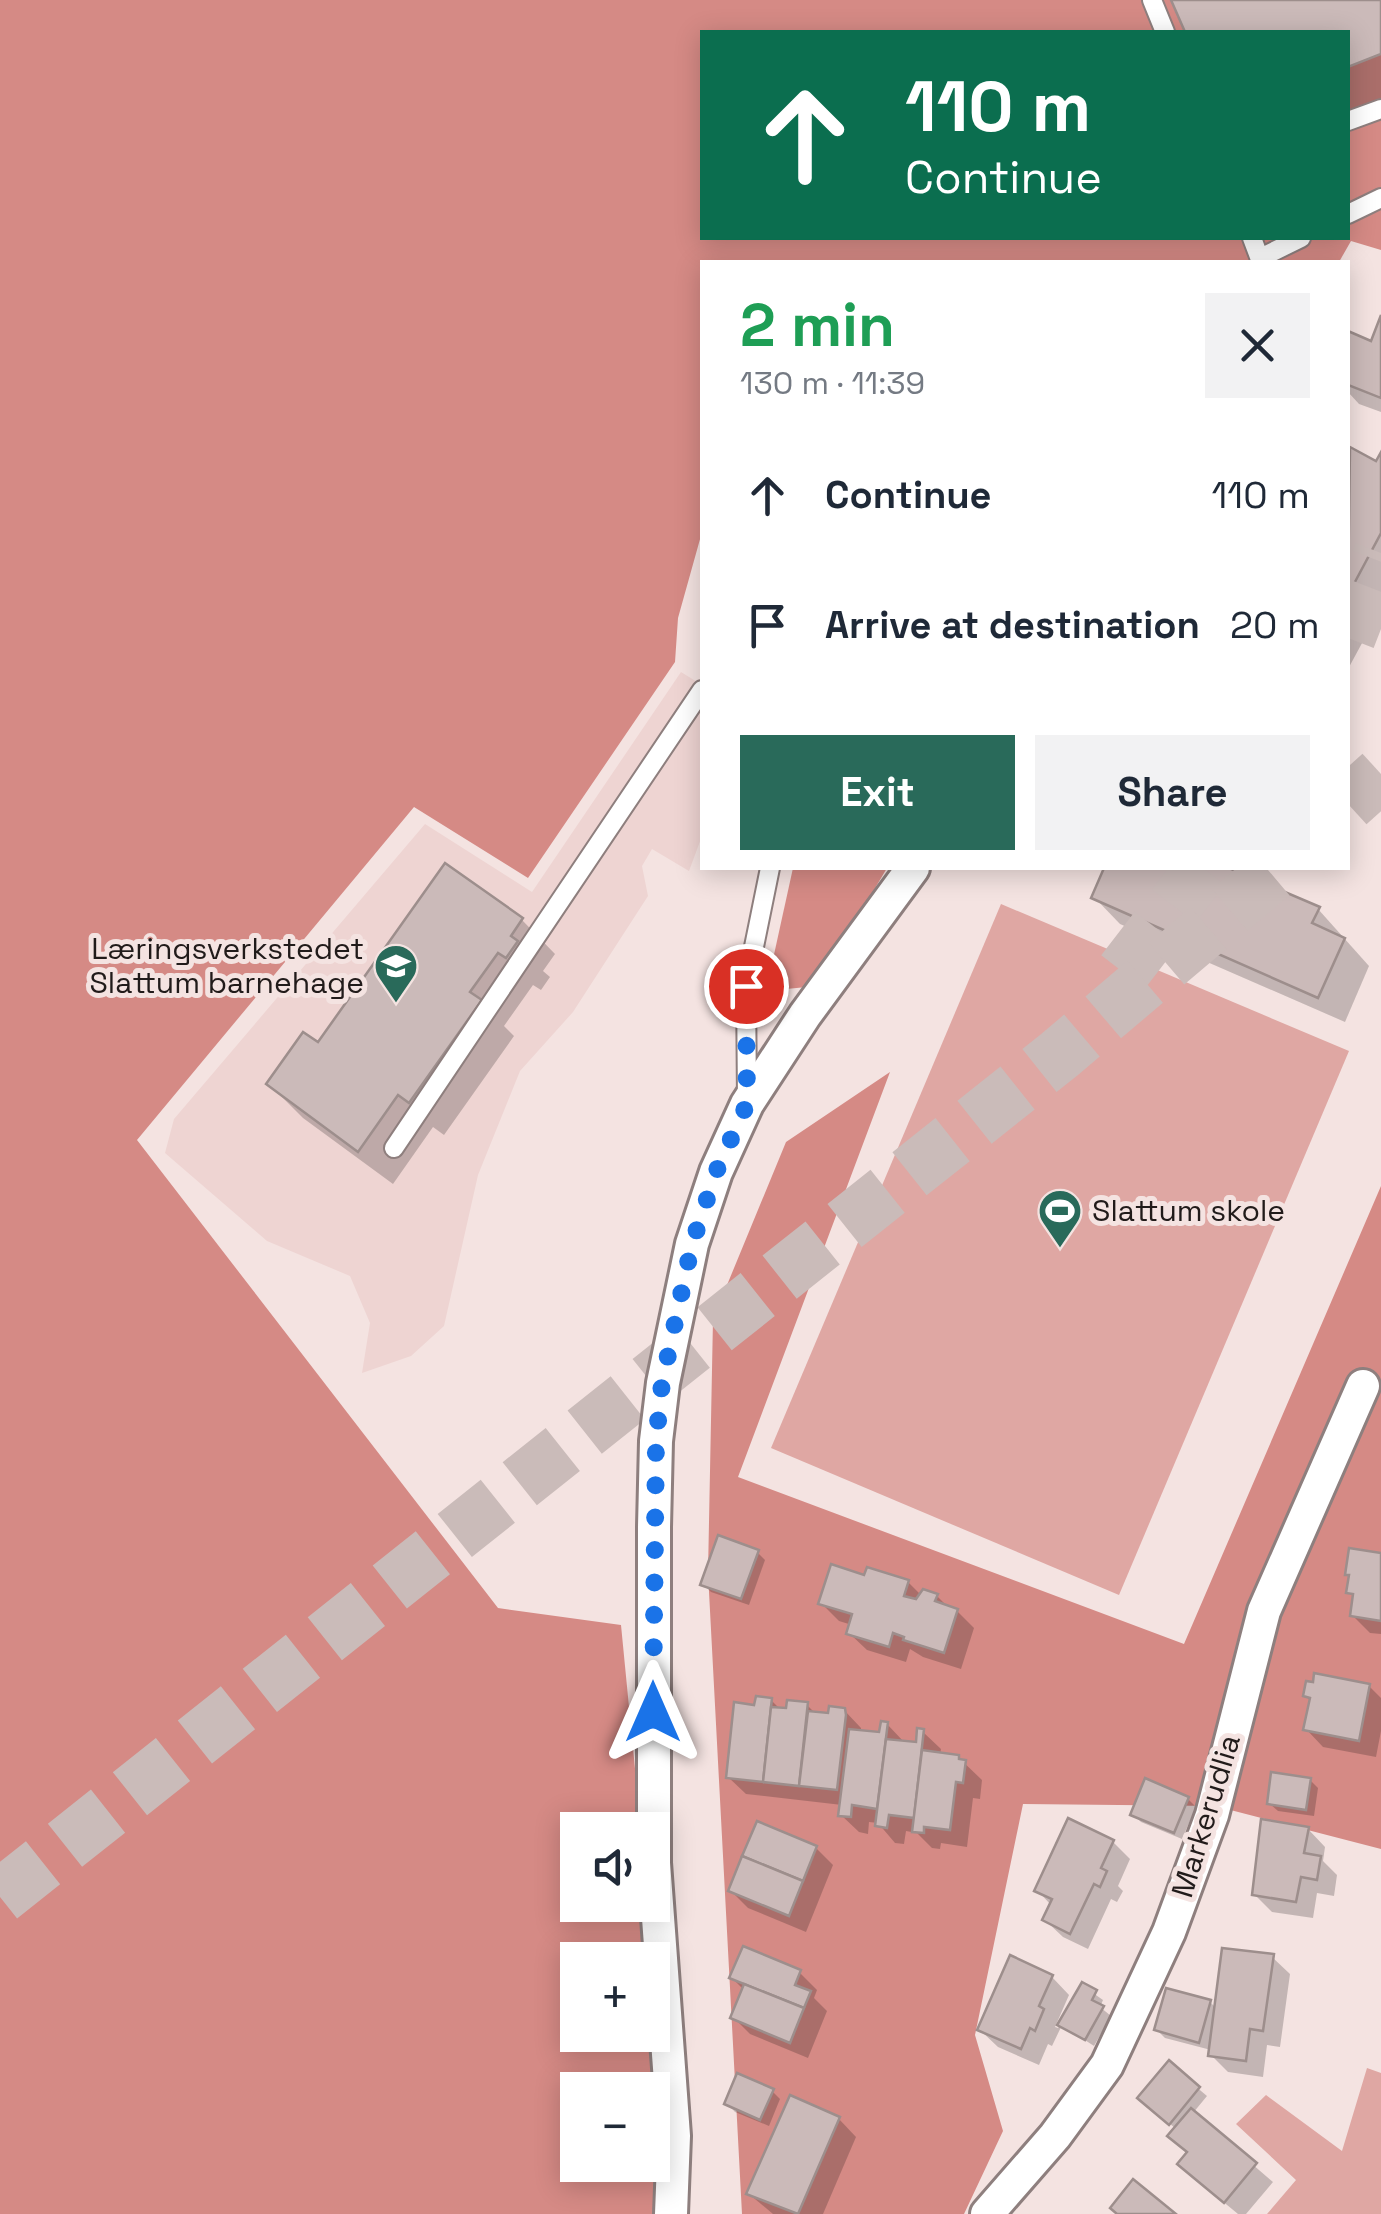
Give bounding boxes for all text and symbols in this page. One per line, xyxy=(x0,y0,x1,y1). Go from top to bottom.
text: 110 m xyxy=(905,62,1091,151)
icon: ahead xyxy=(740,70,870,200)
text: Continue xyxy=(905,149,1102,206)
text: 2 min xyxy=(740,287,895,364)
button: close xyxy=(1205,293,1310,398)
text: 130 m · 11:39 xyxy=(740,363,925,403)
icon: ahead xyxy=(740,468,795,523)
text: Continue xyxy=(825,471,991,519)
text: 110 m xyxy=(1211,471,1310,519)
icon: arrive xyxy=(740,598,795,653)
text: Arrive at destination xyxy=(825,601,1200,649)
text: 20 m xyxy=(1230,601,1320,649)
button: Exit xyxy=(740,735,1015,850)
button: Share xyxy=(1035,735,1310,850)
place label: Læringsverkstedet Slattum barnehage xyxy=(89,929,364,1002)
school or university icon: Læringsverkstedet Slattum barnehage xyxy=(373,943,419,1004)
pin xyxy=(704,944,789,1029)
icon: arrive xyxy=(719,959,774,1014)
sports icon: Slattum skole xyxy=(1037,1188,1083,1249)
place label: Slattum skole xyxy=(1092,1191,1285,1230)
position arrow xyxy=(601,1660,705,1764)
street label: Markerudlia xyxy=(1162,1730,1249,1902)
map controls xyxy=(560,1812,670,2182)
button: sound xyxy=(560,1812,670,1922)
button: + xyxy=(560,1942,670,2052)
button: − xyxy=(560,2072,670,2182)

